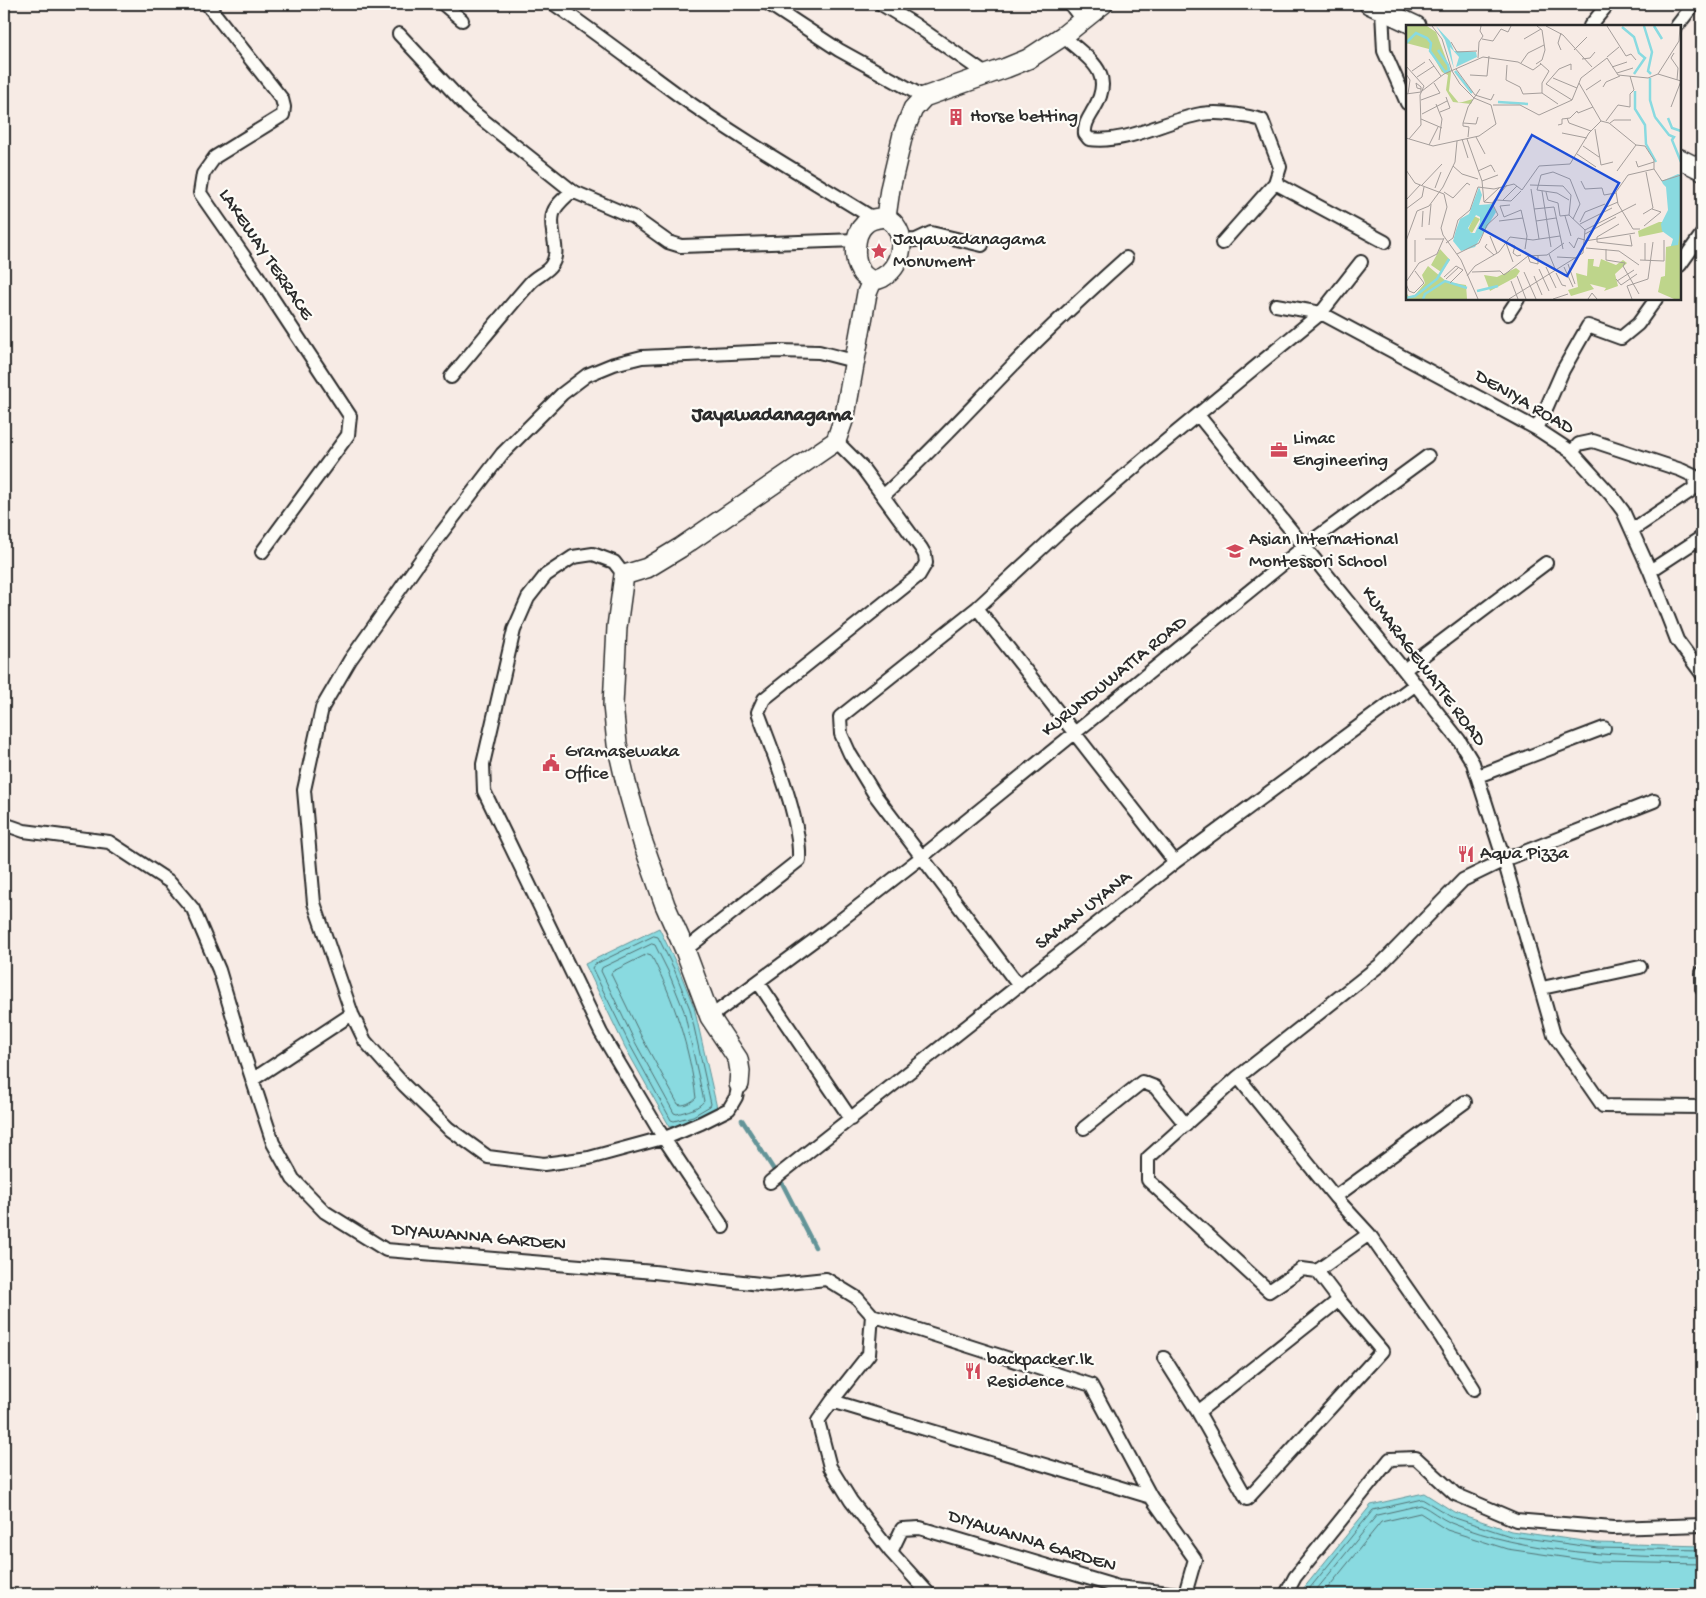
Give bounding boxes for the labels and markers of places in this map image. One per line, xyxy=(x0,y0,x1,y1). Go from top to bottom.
place label: Horse betting xyxy=(970,106,1078,129)
building icon: Horse betting xyxy=(946,107,966,127)
place label: Jayawadanagama Monument xyxy=(893,229,1047,274)
place icon: Jayawadanagama Monument xyxy=(869,241,889,261)
place label: Limac Engineering xyxy=(1293,428,1388,473)
office icon: Limac Engineering xyxy=(1269,440,1289,460)
place label: Asian International Montessori School xyxy=(1249,529,1398,574)
school or university icon: Asian International Montessori School xyxy=(1225,541,1245,561)
place label: Gramasewaka Office xyxy=(565,741,681,786)
public building icon: Gramasewaka Office xyxy=(541,753,561,773)
place label: Aqua Pizza xyxy=(1480,843,1570,866)
restaurant icon: Aqua Pizza xyxy=(1456,844,1476,864)
place label: backpacker.lk Residence xyxy=(987,1349,1094,1394)
restaurant icon: backpacker.lk Residence xyxy=(963,1361,983,1381)

